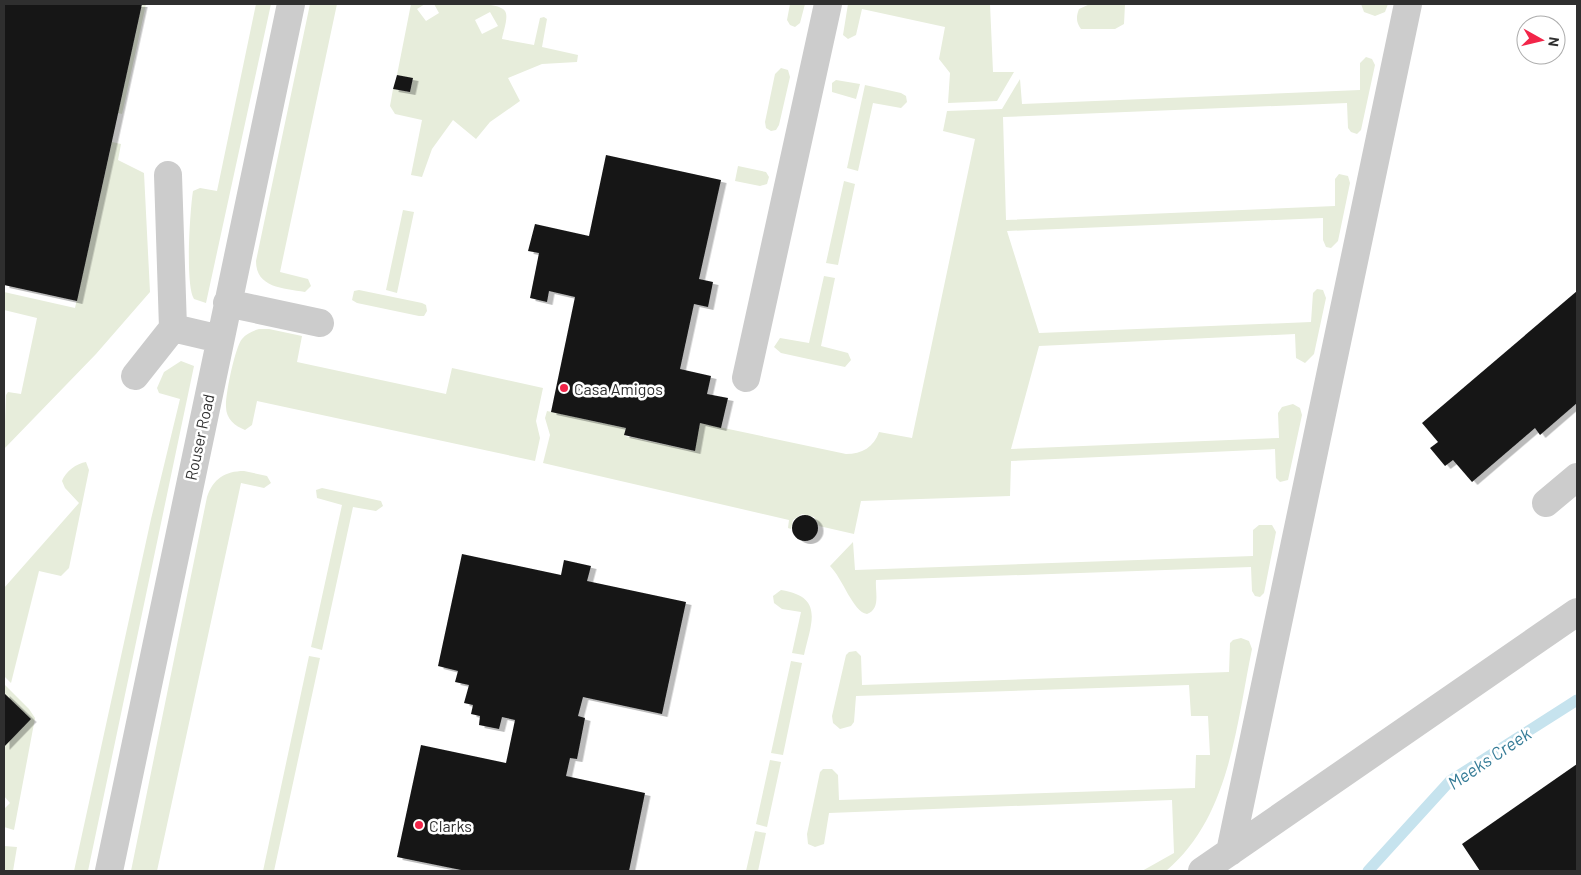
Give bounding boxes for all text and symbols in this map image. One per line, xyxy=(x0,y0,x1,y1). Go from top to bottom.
north arrow xyxy=(1516,15,1566,65)
text: N xyxy=(1545,36,1563,48)
place label: Casa Amigos xyxy=(574,379,663,398)
marker: Casa Amigos xyxy=(558,382,570,394)
street label: Rouser Road xyxy=(181,392,217,482)
water label: Meeks Creek xyxy=(1443,722,1535,794)
place label: Clarks xyxy=(429,816,472,835)
marker: Clarks xyxy=(413,819,425,831)

